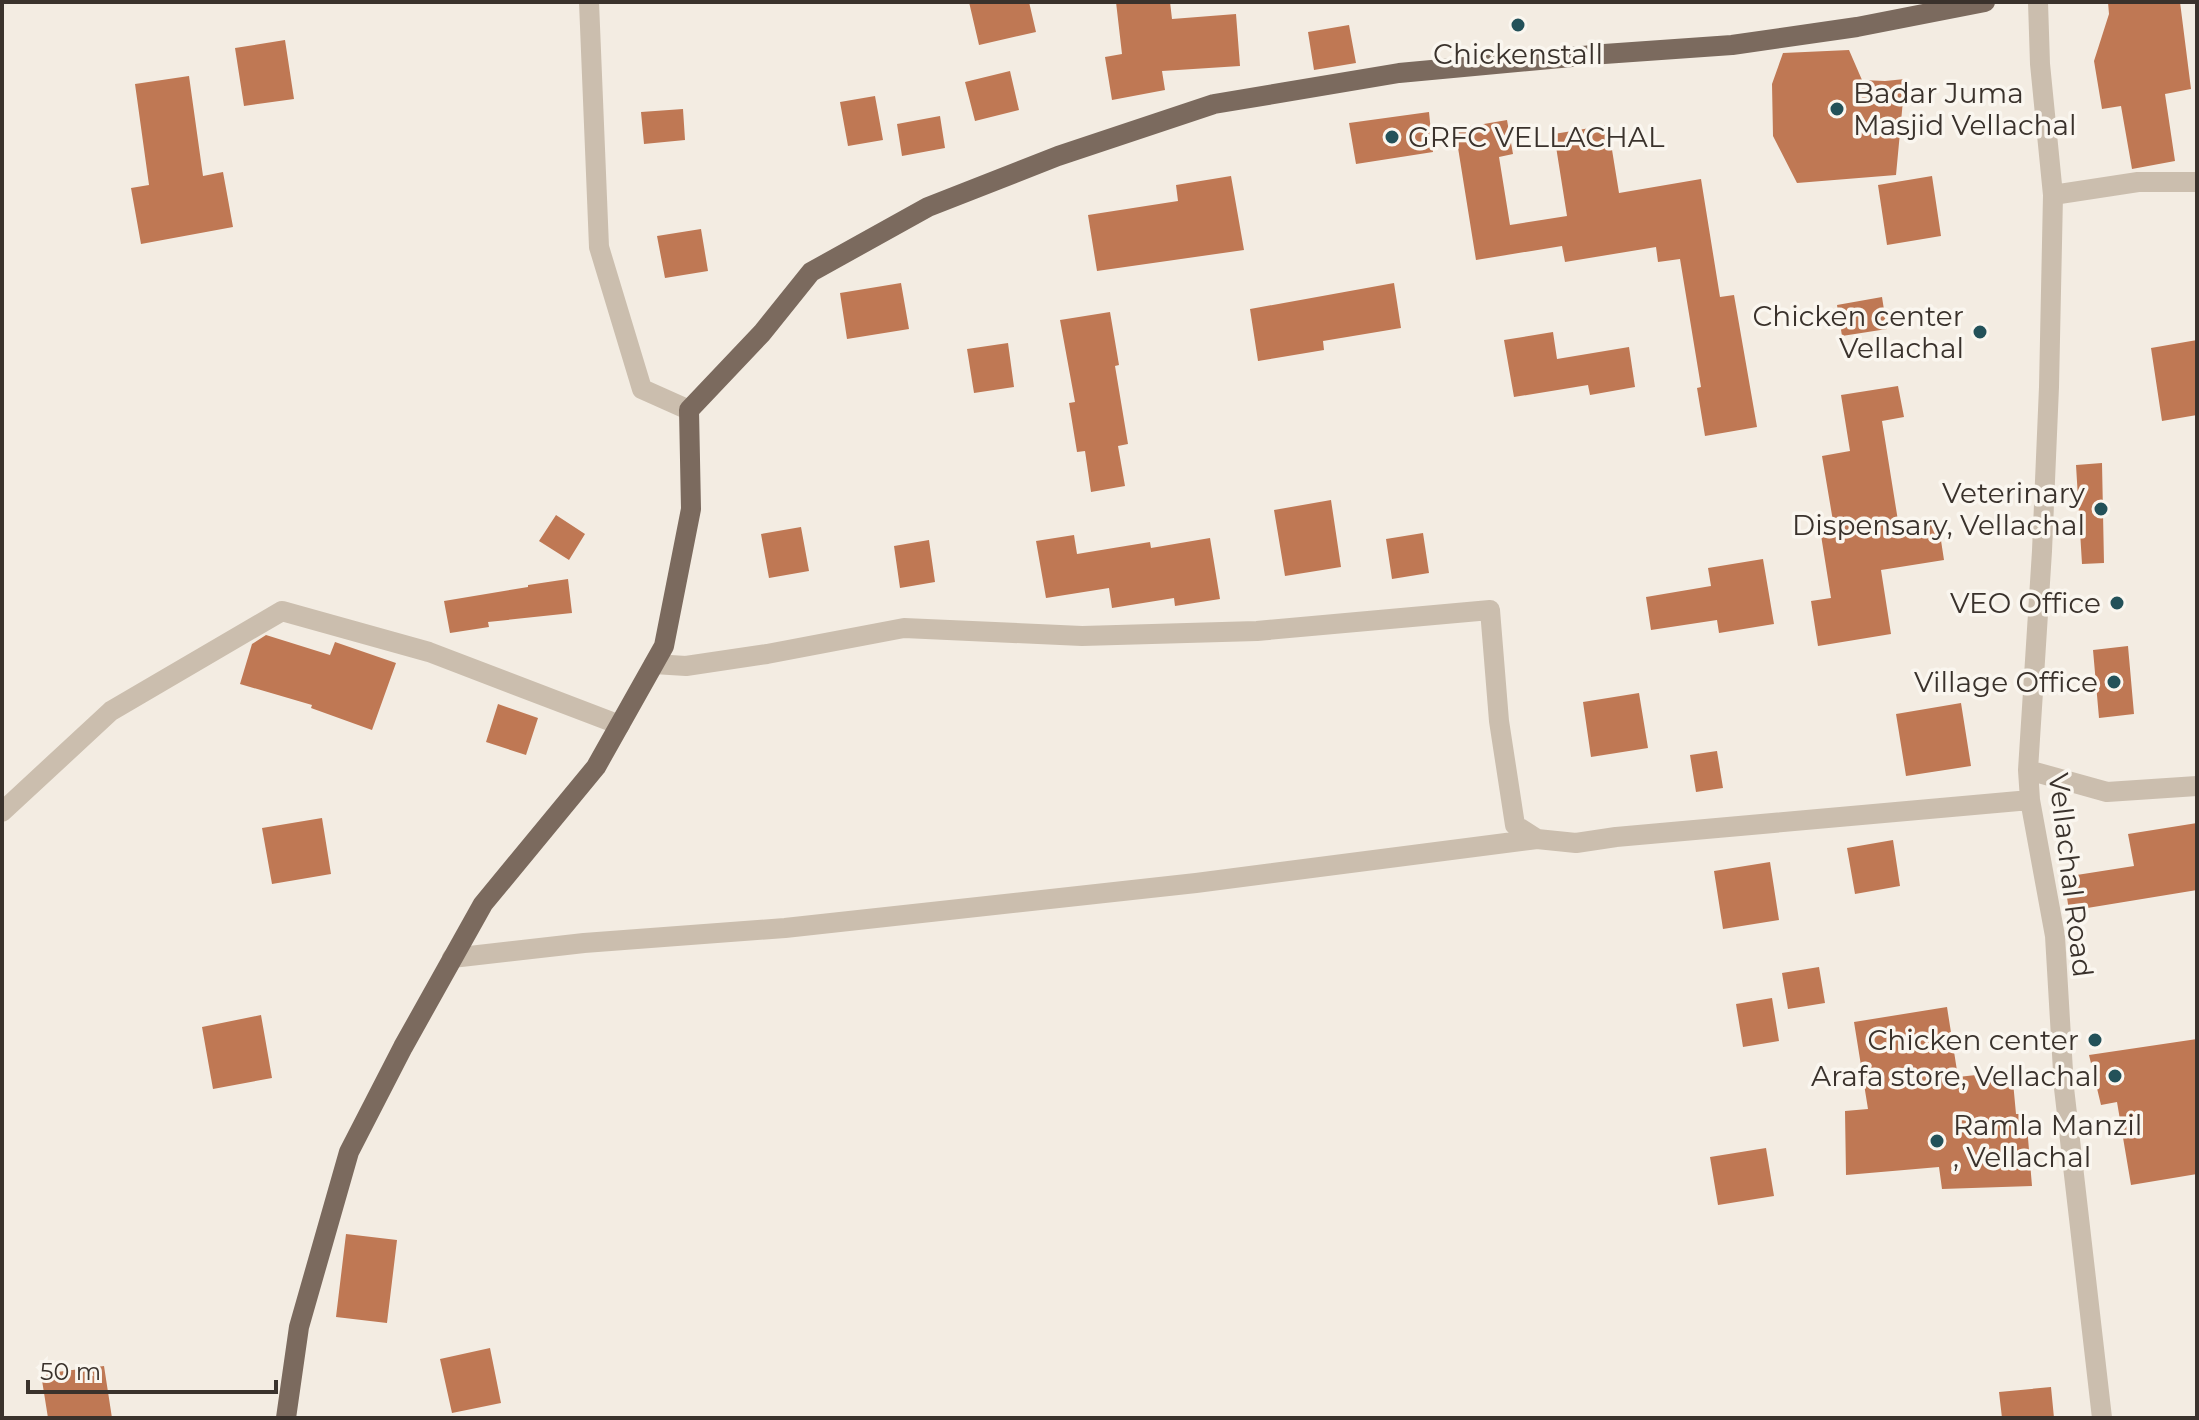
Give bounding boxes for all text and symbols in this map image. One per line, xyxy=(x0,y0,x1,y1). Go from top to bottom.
marker: Chickenstall xyxy=(1509,16,1527,34)
place label: Chickenstall xyxy=(1433,37,1603,71)
place label: Badar Juma Masjid Vellachal xyxy=(1853,76,2076,142)
marker: Badar Juma Masjid Vellachal xyxy=(1828,100,1846,118)
place label: GRFC VELLACHAL xyxy=(1408,120,1665,154)
marker: GRFC VELLACHAL xyxy=(1383,128,1401,146)
place label: Chicken center Vellachal xyxy=(1752,299,1964,365)
marker: Chicken center Vellachal xyxy=(1971,323,1989,341)
place label: Veterinary Dispensary, Vellachal xyxy=(1792,476,2086,542)
marker: Veterinary Dispensary, Vellachal xyxy=(2092,500,2110,518)
place label: VEO Office xyxy=(1950,586,2101,620)
marker: VEO Office xyxy=(2108,594,2126,612)
place label: Village Office xyxy=(1914,665,2098,699)
marker: Village Office xyxy=(2105,673,2123,691)
street label: Vellachal Road xyxy=(2042,771,2100,979)
place label: Chicken center xyxy=(1867,1023,2079,1057)
marker: Chicken center xyxy=(2086,1031,2104,1049)
place label: Arafa store, Vellachal xyxy=(1811,1059,2099,1093)
marker: Arafa store, Vellachal xyxy=(2106,1067,2124,1085)
place label: Ramla Manzil , Vellachal xyxy=(1953,1108,2142,1174)
marker: Ramla Manzil , Vellachal xyxy=(1928,1132,1946,1150)
scale bar xyxy=(28,1344,276,1394)
text: 50 m xyxy=(40,1357,101,1386)

